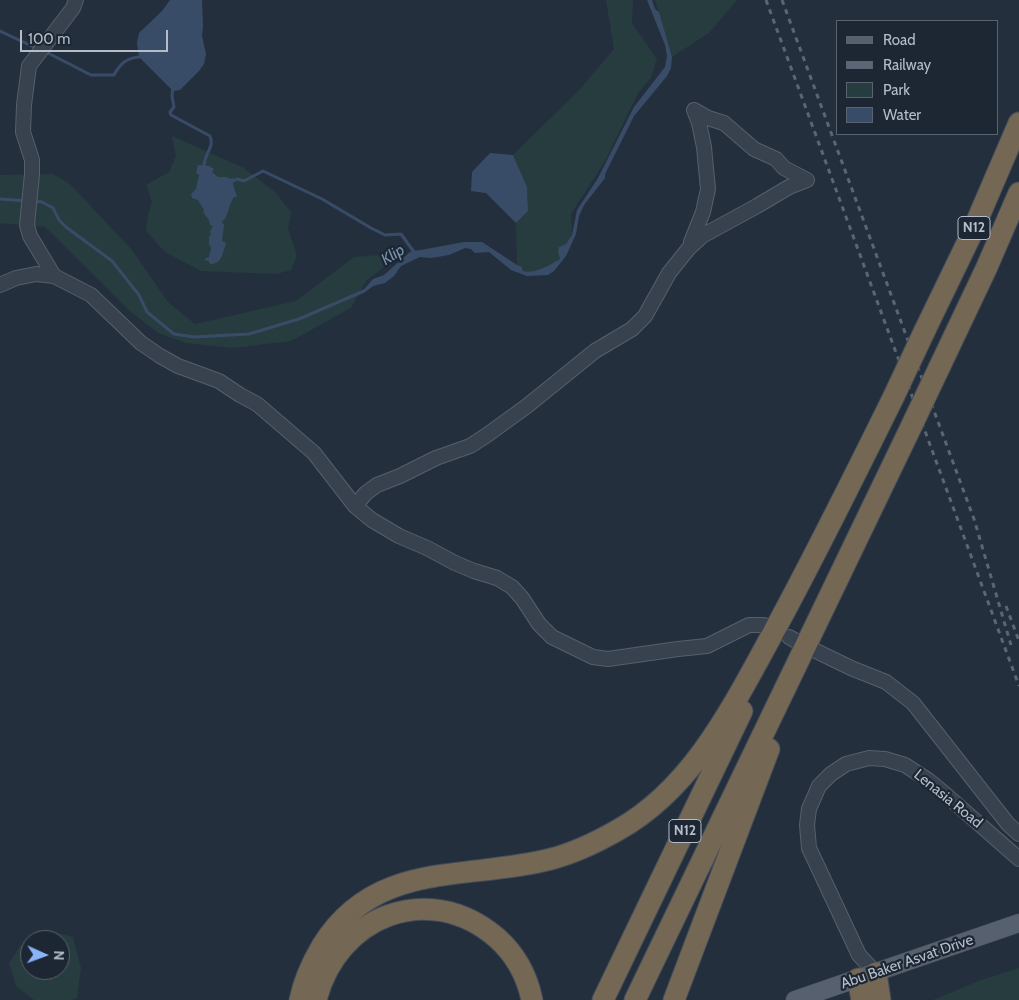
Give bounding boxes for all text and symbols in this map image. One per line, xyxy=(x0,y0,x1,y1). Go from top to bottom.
scale bar xyxy=(22,20,170,52)
legend xyxy=(836,20,999,135)
text: 100 m xyxy=(28,30,70,48)
text: Road xyxy=(883,31,916,49)
text: Railway xyxy=(883,56,931,74)
text: Park xyxy=(883,81,910,99)
text: Water xyxy=(883,106,921,124)
road number: N12 xyxy=(958,217,990,240)
water label: Klip xyxy=(378,240,408,270)
street label: Lenasia Road xyxy=(910,766,986,832)
road number: N12 xyxy=(669,819,701,842)
north arrow xyxy=(20,930,70,980)
street label: Abu Baker Asvat Drive xyxy=(838,931,976,993)
text: N xyxy=(50,950,68,961)

